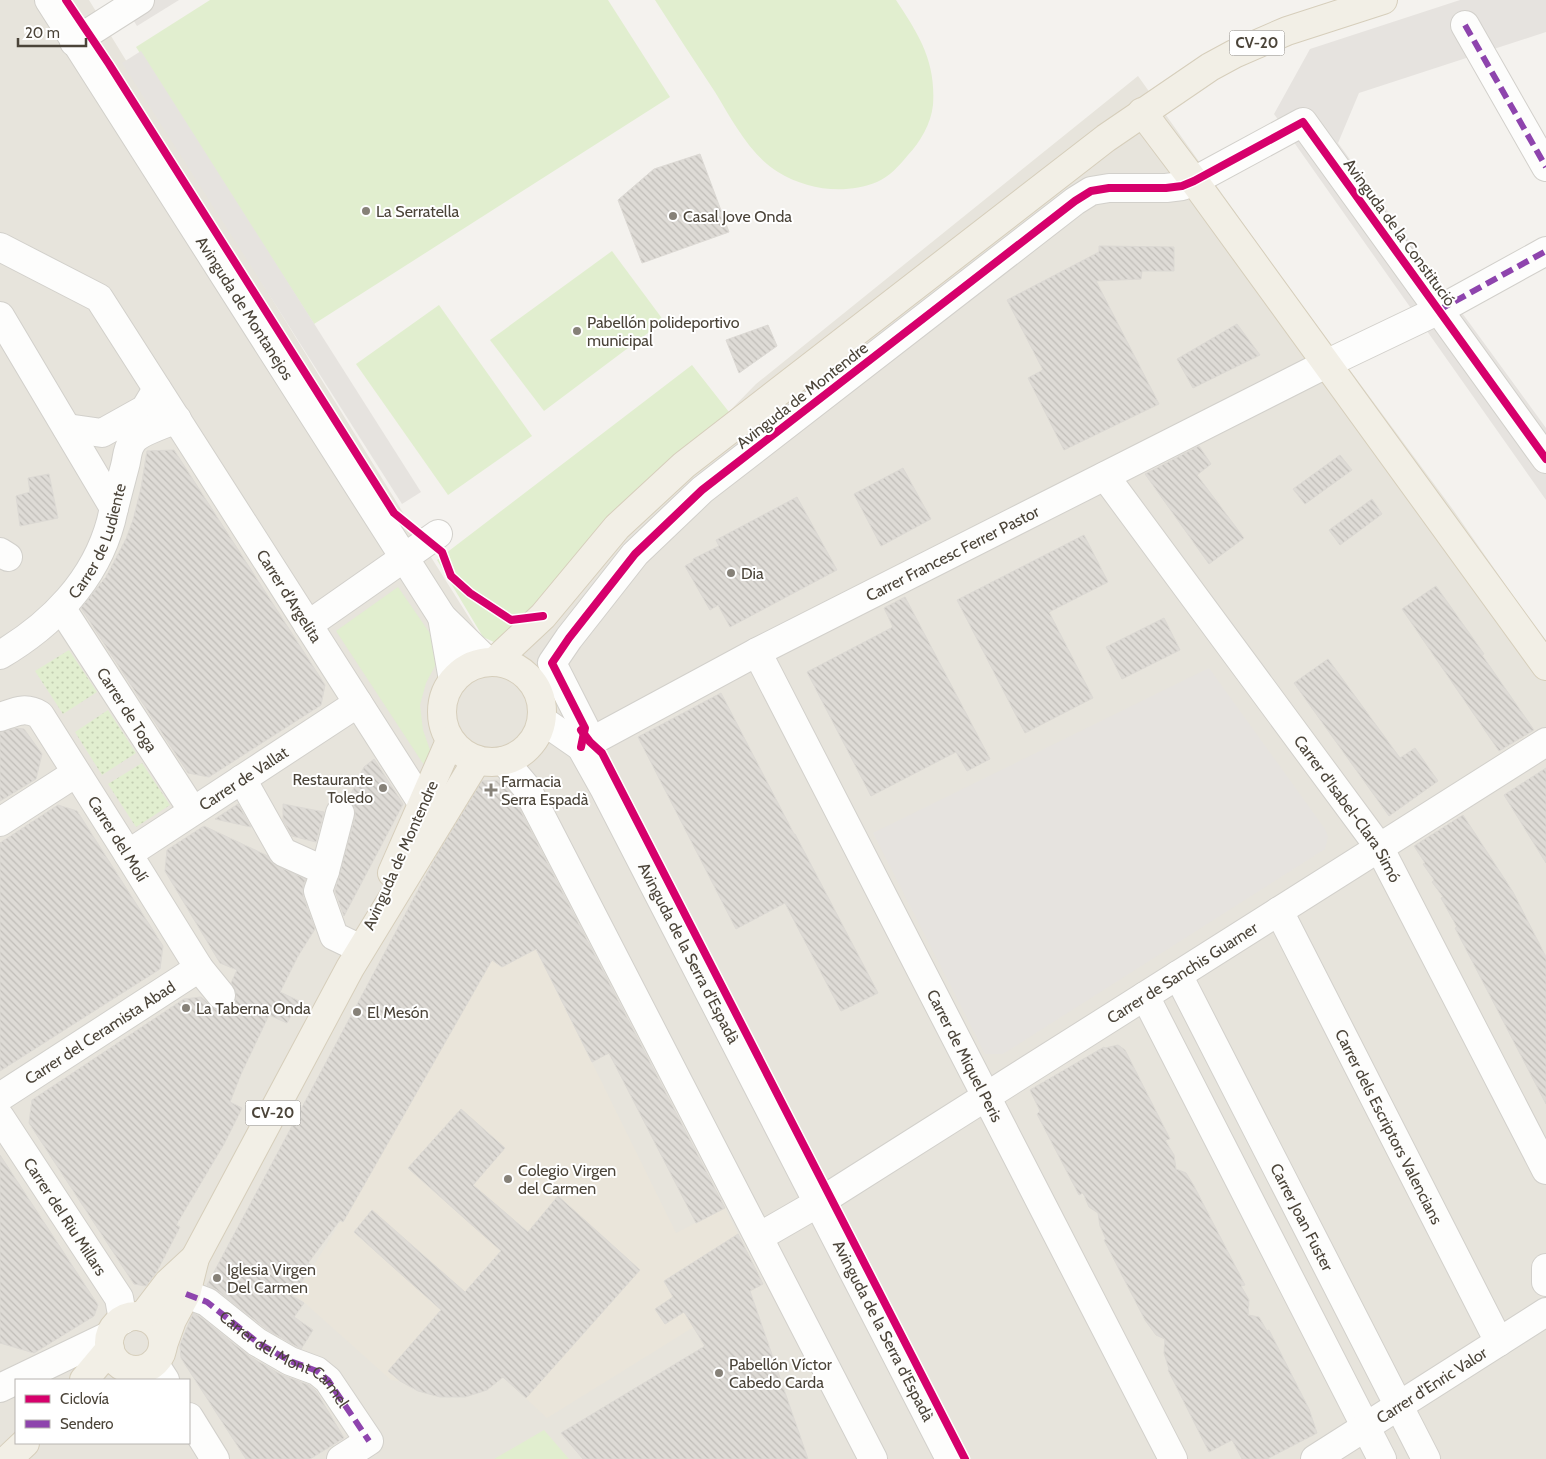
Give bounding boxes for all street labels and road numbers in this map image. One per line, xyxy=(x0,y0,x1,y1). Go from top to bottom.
road number: CV-20 xyxy=(1230,30,1284,56)
street label: Avinguda de la Constitució xyxy=(1340,155,1460,310)
street label: Avinguda de Montanejos xyxy=(192,233,298,384)
street label: Avinguda de Montendre xyxy=(733,338,872,453)
street label: Carrer de Ludiente xyxy=(64,481,130,602)
street label: Carrer Francesc Ferrer Pastor xyxy=(863,501,1043,605)
street label: Carrer d'Argelita xyxy=(252,546,326,646)
street label: Carrer de Toga xyxy=(93,664,161,756)
street label: Carrer d'Isabel-Clara Simó xyxy=(1290,732,1405,886)
street label: Carrer de Vallat xyxy=(196,742,292,815)
street label: Avinguda de Montendre xyxy=(359,778,442,933)
street label: Carrer del Molí xyxy=(84,792,152,886)
street label: Avinguda de la Serra d'Espadà xyxy=(634,859,743,1047)
street label: Carrer de Sanchis Guarner xyxy=(1103,918,1262,1028)
street label: Carrer del Ceramista Abad xyxy=(21,977,179,1088)
street label: Carrer de Miquel Peris xyxy=(923,986,1007,1126)
street label: Carrer dels Escriptors Valencians xyxy=(1331,1026,1446,1228)
road number: CV-20 xyxy=(246,1100,300,1126)
street label: Carrer del Riu Millars xyxy=(19,1154,111,1279)
street label: Carrer Joan Fuster xyxy=(1266,1160,1338,1275)
street label: Avinguda de la Serra d'Espadà xyxy=(829,1237,938,1425)
street label: Carrer del Mont Carmel xyxy=(216,1307,353,1411)
street label: Carrer d'Enric Valor xyxy=(1373,1343,1491,1428)

